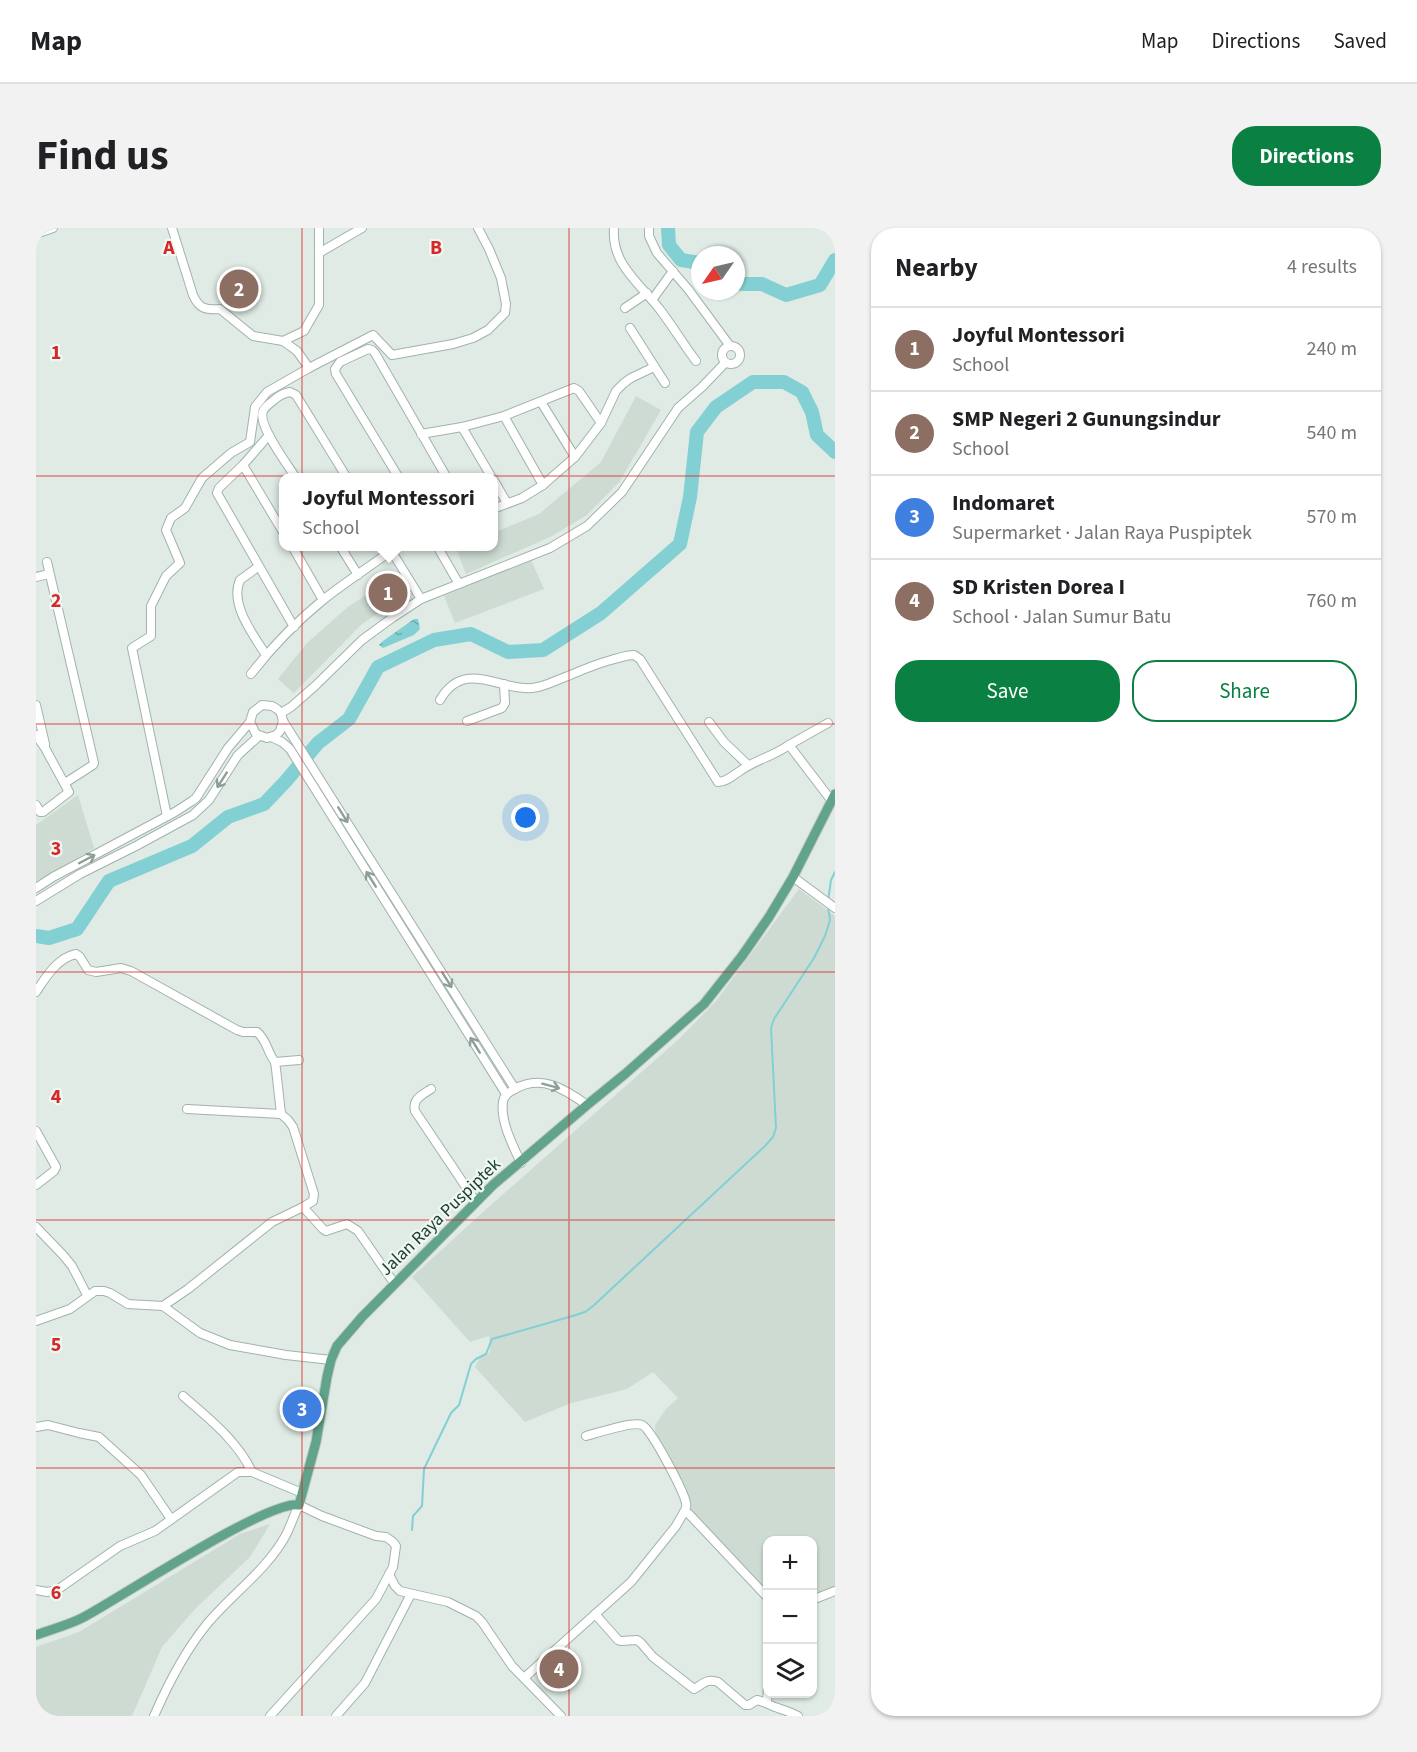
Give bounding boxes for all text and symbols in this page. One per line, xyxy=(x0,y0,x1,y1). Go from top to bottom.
text: Map xyxy=(30,21,82,61)
text: Map xyxy=(1141,26,1179,56)
text: Directions xyxy=(1212,26,1300,56)
text: Saved xyxy=(1333,26,1387,56)
text: Find us xyxy=(36,126,169,186)
button: Directions xyxy=(1232,126,1381,186)
text: A xyxy=(162,234,175,262)
text: B xyxy=(430,234,442,262)
north arrow xyxy=(691,246,745,300)
text: Nearby xyxy=(895,249,978,286)
text: 4 results xyxy=(1287,253,1357,281)
pin: 2 xyxy=(220,266,258,312)
text: Joyful Montessori xyxy=(952,319,1125,351)
text: 1 xyxy=(909,335,920,363)
text: 240 m xyxy=(1307,335,1357,363)
text: 1 xyxy=(51,339,61,367)
text: School xyxy=(952,351,1009,379)
text: SMP Negeri 2 Gunungsindur xyxy=(952,403,1221,435)
text: 2 xyxy=(909,419,920,447)
text: 540 m xyxy=(1307,419,1357,447)
text: School xyxy=(952,435,1009,463)
popup xyxy=(279,473,498,551)
text: Joyful Montessori xyxy=(302,482,475,514)
text: Indomaret xyxy=(952,487,1055,519)
text: 3 xyxy=(909,503,920,531)
text: 570 m xyxy=(1307,503,1357,531)
text: School xyxy=(302,514,360,542)
text: Supermarket · Jalan Raya Puspiptek xyxy=(952,519,1252,547)
pin: 1 xyxy=(368,570,408,616)
text: SD Kristen Dorea I xyxy=(952,571,1125,603)
text: 2 xyxy=(51,587,61,615)
text: 4 xyxy=(909,587,920,615)
text: 760 m xyxy=(1307,587,1357,615)
text: School · Jalan Sumur Batu xyxy=(952,603,1171,631)
button: Save xyxy=(895,660,1120,722)
button: Share xyxy=(1132,660,1357,722)
one-way arrow xyxy=(216,772,228,788)
your location xyxy=(511,803,540,832)
one-way arrow xyxy=(338,806,350,823)
text: 3 xyxy=(51,835,61,863)
one-way arrow xyxy=(77,853,95,864)
one-way arrow xyxy=(365,871,378,888)
one-way arrow xyxy=(441,971,453,988)
one-way arrow xyxy=(468,1037,480,1054)
one-way arrow xyxy=(541,1080,560,1092)
text: 4 xyxy=(51,1083,62,1111)
street label: Jalan Raya Puspiptek xyxy=(374,1152,506,1282)
text: 5 xyxy=(51,1331,61,1359)
pin: 3 xyxy=(282,1386,322,1432)
map controls xyxy=(763,1536,817,1698)
button: + xyxy=(763,1536,817,1590)
text: 6 xyxy=(51,1579,61,1607)
button: − xyxy=(763,1590,817,1644)
button: layers xyxy=(763,1644,817,1698)
pin: 4 xyxy=(540,1646,578,1692)

